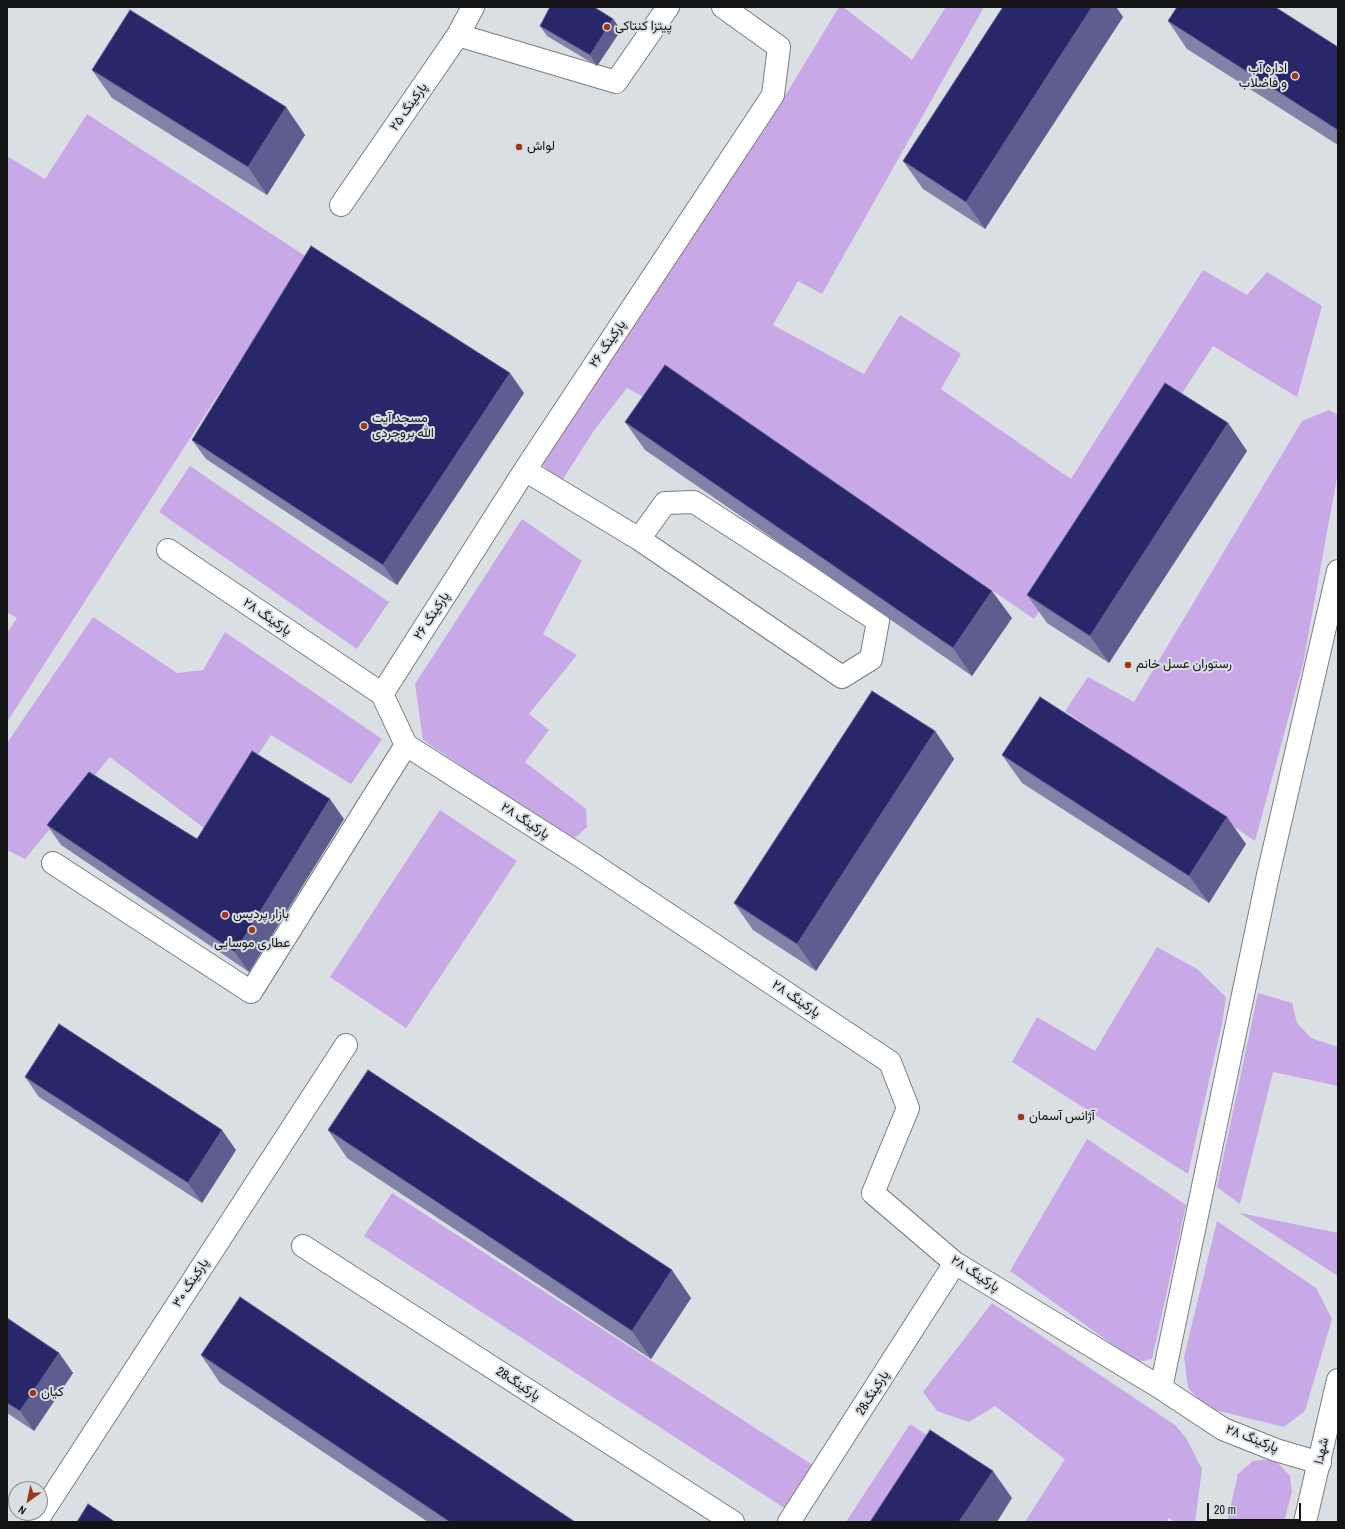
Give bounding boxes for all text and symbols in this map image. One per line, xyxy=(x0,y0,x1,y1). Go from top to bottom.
place label: پیتزا کنتاکی xyxy=(615,19,672,35)
marker: پیتزا کنتاکی xyxy=(602,22,612,32)
place label: اداره آب و فاضلاب xyxy=(1239,61,1287,92)
marker: اداره آب و فاضلاب xyxy=(1290,71,1300,81)
street label: پارکینگ ۲۵ xyxy=(387,80,431,134)
place label: لواش xyxy=(527,139,555,155)
marker: لواش xyxy=(514,142,524,152)
street label: پارکینگ ۲۶ xyxy=(586,317,630,371)
place label: مسجد آیت الله بروجردی xyxy=(372,411,434,442)
marker: مسجد آیت الله بروجردی xyxy=(359,421,369,431)
street label: پارکینگ ۲۶ xyxy=(411,589,453,643)
street label: پارکینگ ۲۸ xyxy=(240,595,294,639)
place label: رستوران عسل خانم xyxy=(1136,657,1232,673)
marker: رستوران عسل خانم xyxy=(1123,660,1133,670)
street label: پارکینگ ۲۸ xyxy=(498,799,552,843)
place label: بازار پردیس xyxy=(233,907,289,923)
marker: بازار پردیس xyxy=(220,910,230,920)
marker: عطاری موسایی xyxy=(247,925,257,935)
place label: عطاری موسایی xyxy=(214,936,290,952)
street label: پارکینگ ۲۸ xyxy=(769,977,823,1021)
place label: آژانس آسمان xyxy=(1029,1109,1095,1125)
marker: آژانس آسمان xyxy=(1016,1112,1026,1122)
street label: پارکینگ ۲۸ xyxy=(948,1252,1002,1296)
street label: پارکینگ ۳۰ xyxy=(170,1256,212,1310)
street label: پارکینگ28 xyxy=(493,1364,543,1404)
street label: پارکینگ28 xyxy=(853,1368,893,1418)
place label: کیان xyxy=(41,1385,64,1401)
marker: کیان xyxy=(28,1388,38,1398)
street label: پارکینگ ۲۸ xyxy=(1223,1422,1281,1456)
street label: شهدا xyxy=(1311,1436,1333,1466)
north arrow xyxy=(8,1481,48,1521)
scale bar xyxy=(1209,1495,1303,1521)
text: 20 m xyxy=(1214,1502,1236,1518)
text: N xyxy=(15,1503,29,1518)

